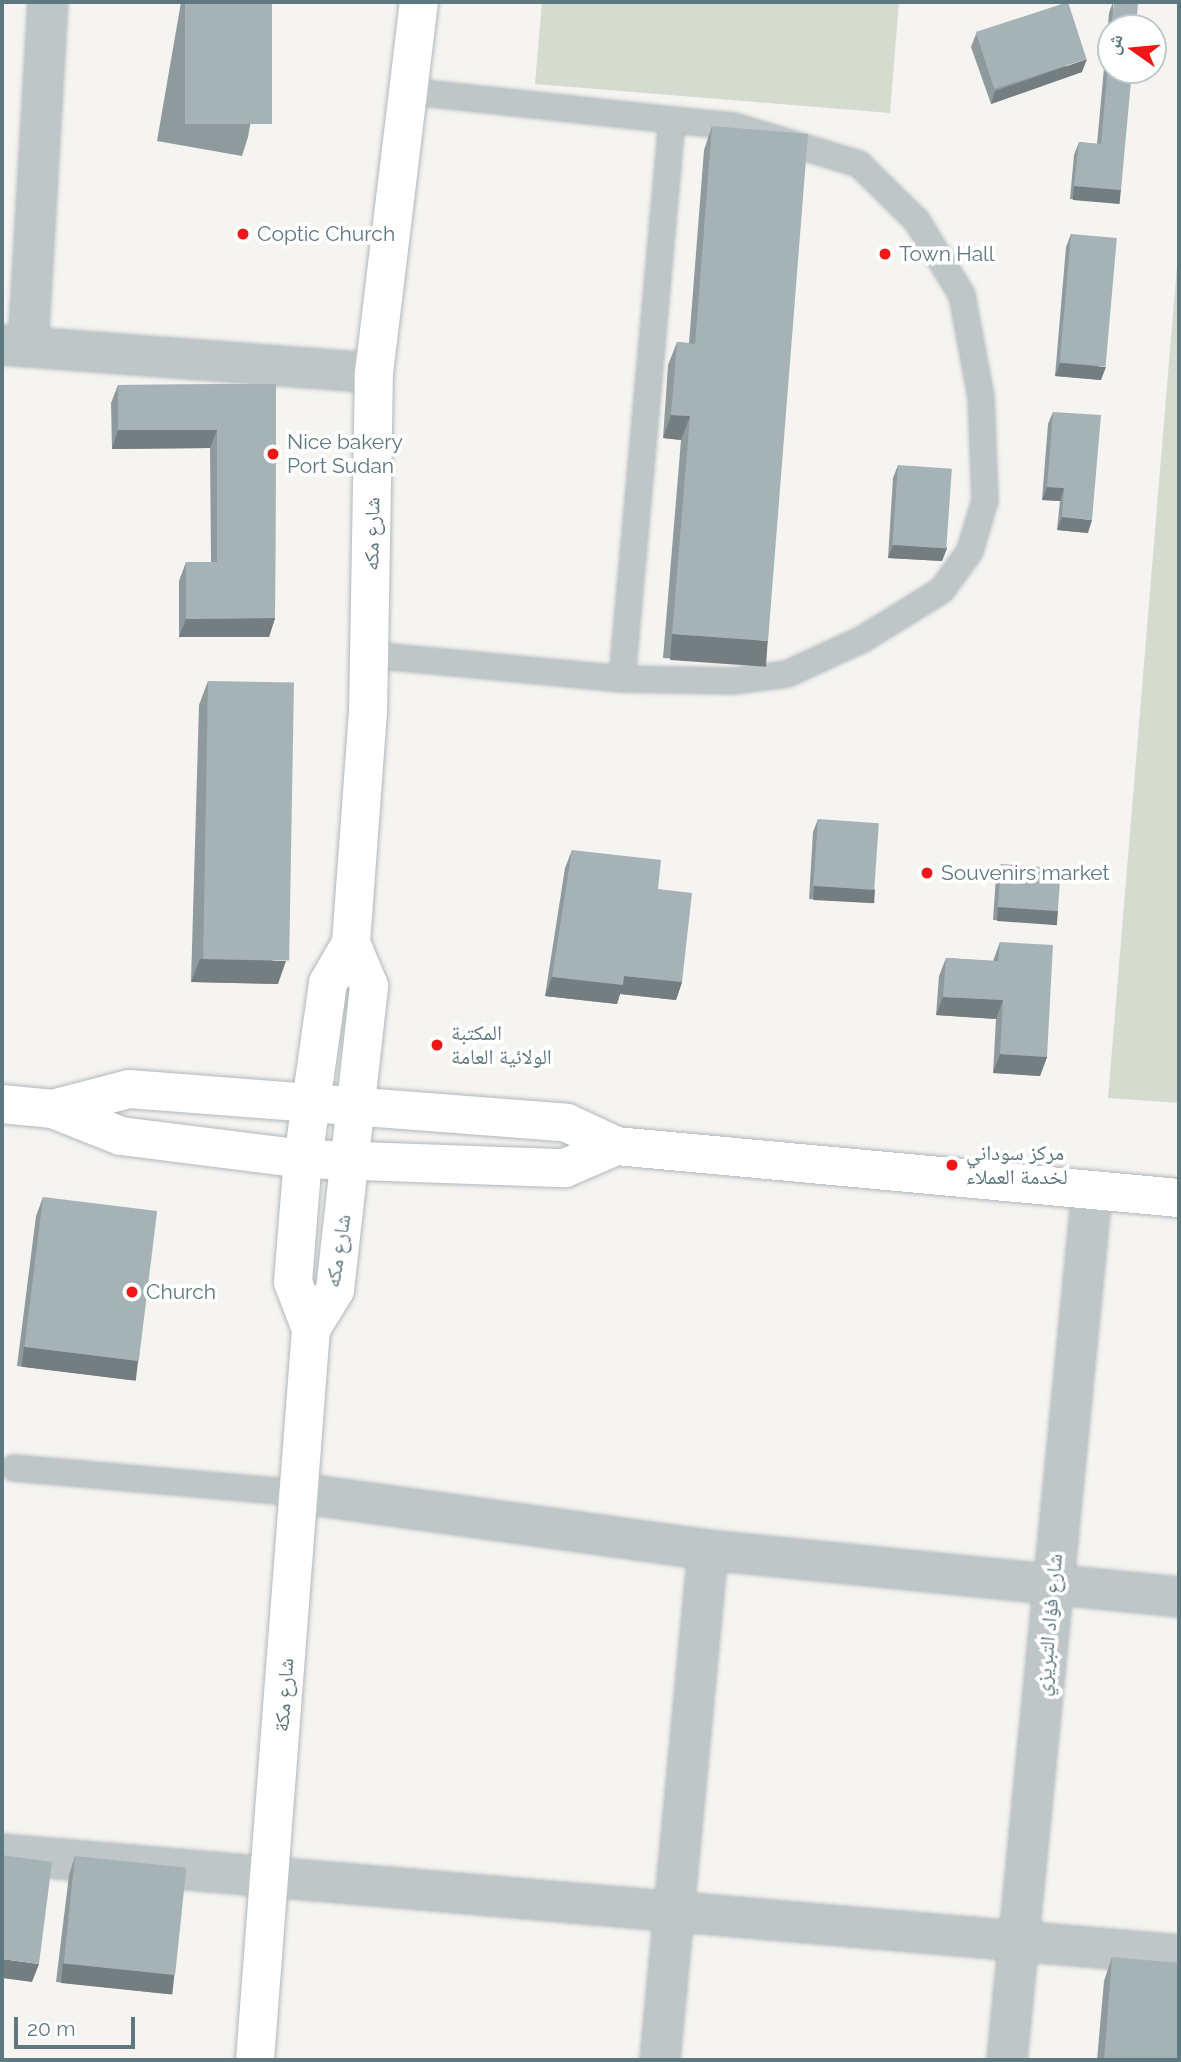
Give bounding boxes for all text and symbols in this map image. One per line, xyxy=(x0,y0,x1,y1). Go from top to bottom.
north arrow xyxy=(1097,14,1167,84)
text: ش xyxy=(1100,32,1127,57)
place label: Coptic Church xyxy=(257,221,395,247)
marker: Coptic Church xyxy=(235,226,251,242)
place label: Town Hall xyxy=(899,241,995,267)
marker: Town Hall xyxy=(877,246,893,262)
place label: Nice bakery Port Sudan xyxy=(287,429,403,479)
marker: Nice bakery Port Sudan xyxy=(265,446,281,462)
street label: شارع مكه xyxy=(359,497,385,571)
place label: Souvenirs market xyxy=(941,860,1109,886)
marker: Souvenirs market xyxy=(919,865,935,881)
place label: المكتبة الولائية العامة xyxy=(451,1020,552,1070)
marker: المكتبة الولائية العامة xyxy=(429,1037,445,1053)
place label: مركز سوداني لخدمة العملاء xyxy=(966,1140,1068,1190)
marker: مركز سوداني لخدمة العملاء xyxy=(944,1157,960,1173)
street label: شارع مكه xyxy=(320,1212,356,1290)
place label: Church xyxy=(146,1279,216,1305)
marker: Church xyxy=(124,1284,140,1300)
street label: شارع فؤاد التبريزي xyxy=(1030,1553,1068,1697)
street label: شارع مكة xyxy=(269,1657,299,1733)
scale bar xyxy=(18,2002,138,2046)
text: 20 m xyxy=(27,2016,75,2041)

